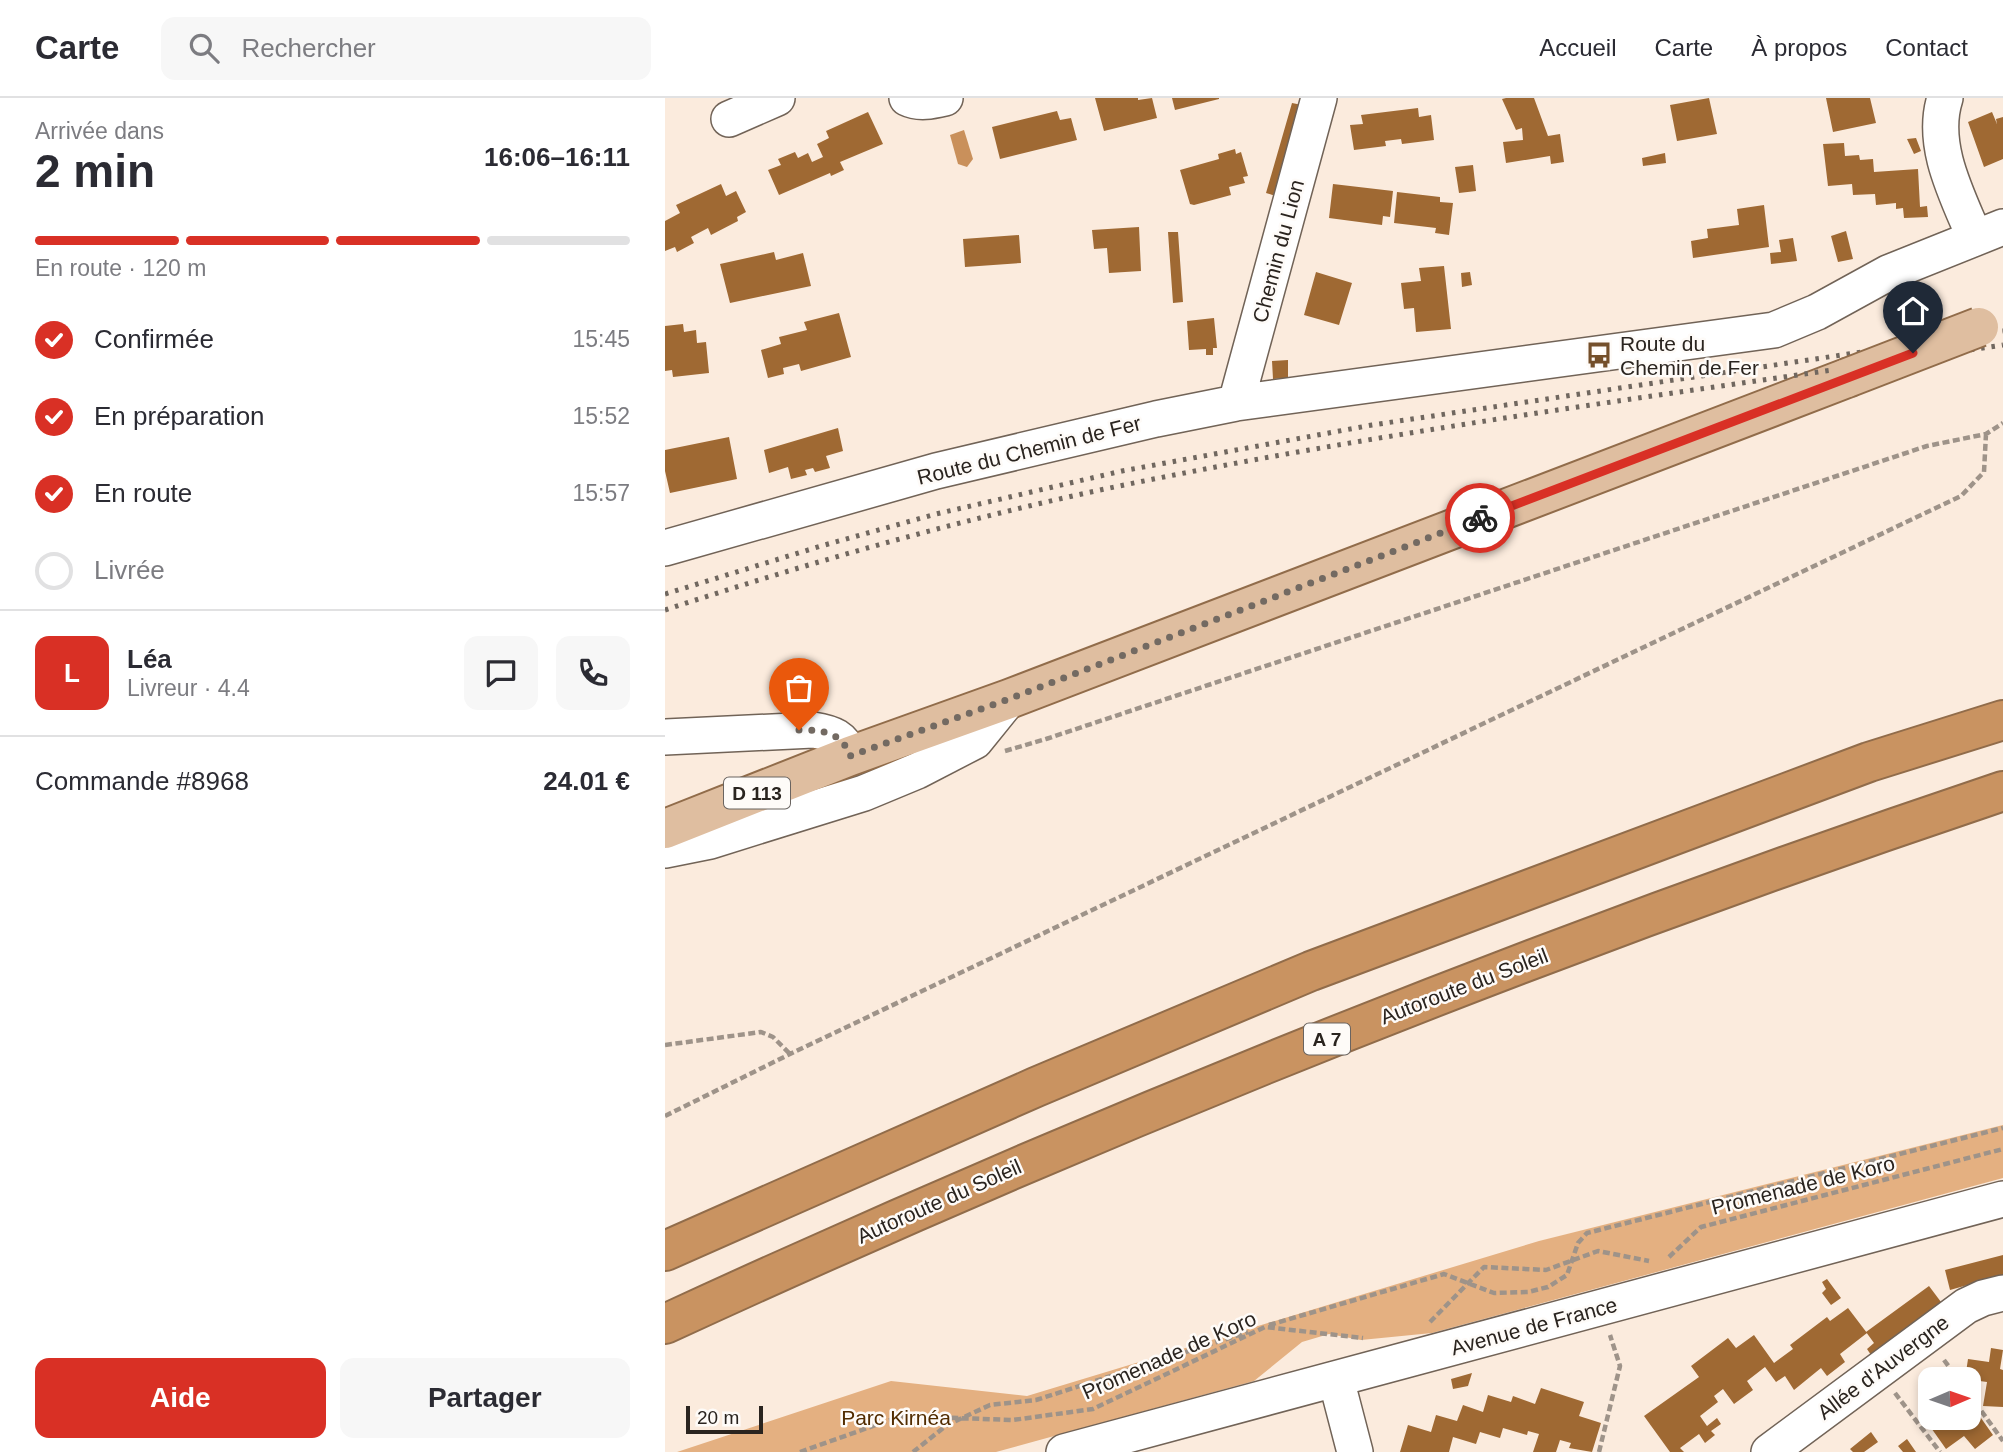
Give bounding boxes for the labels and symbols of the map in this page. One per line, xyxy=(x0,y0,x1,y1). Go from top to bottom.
street label: Chemin du Lion xyxy=(1248,177,1308,325)
pin xyxy=(1883,281,1943,353)
place label: Route du Chemin de Fer xyxy=(1620,332,1759,379)
bus stop icon: Route du Chemin de Fer xyxy=(1584,340,1614,370)
street label: Route du Chemin de Fer xyxy=(915,411,1143,489)
courier xyxy=(1445,483,1515,553)
pin xyxy=(769,658,829,730)
road number: D 113 xyxy=(724,778,790,808)
street label: Autoroute du Soleil xyxy=(1377,943,1551,1029)
road number: A 7 xyxy=(1304,1023,1350,1054)
street label: Promenade de Koro xyxy=(1709,1151,1897,1219)
street label: Autoroute du Soleil xyxy=(853,1154,1025,1248)
street label: Avenue de France xyxy=(1448,1293,1620,1359)
street label: Promenade de Koro xyxy=(1078,1306,1260,1404)
street label: Allée d'Auvergne xyxy=(1813,1310,1953,1424)
north arrow xyxy=(1918,1367,1981,1430)
scale bar xyxy=(686,1403,763,1435)
park label: Parc Kirnéa xyxy=(841,1406,951,1429)

